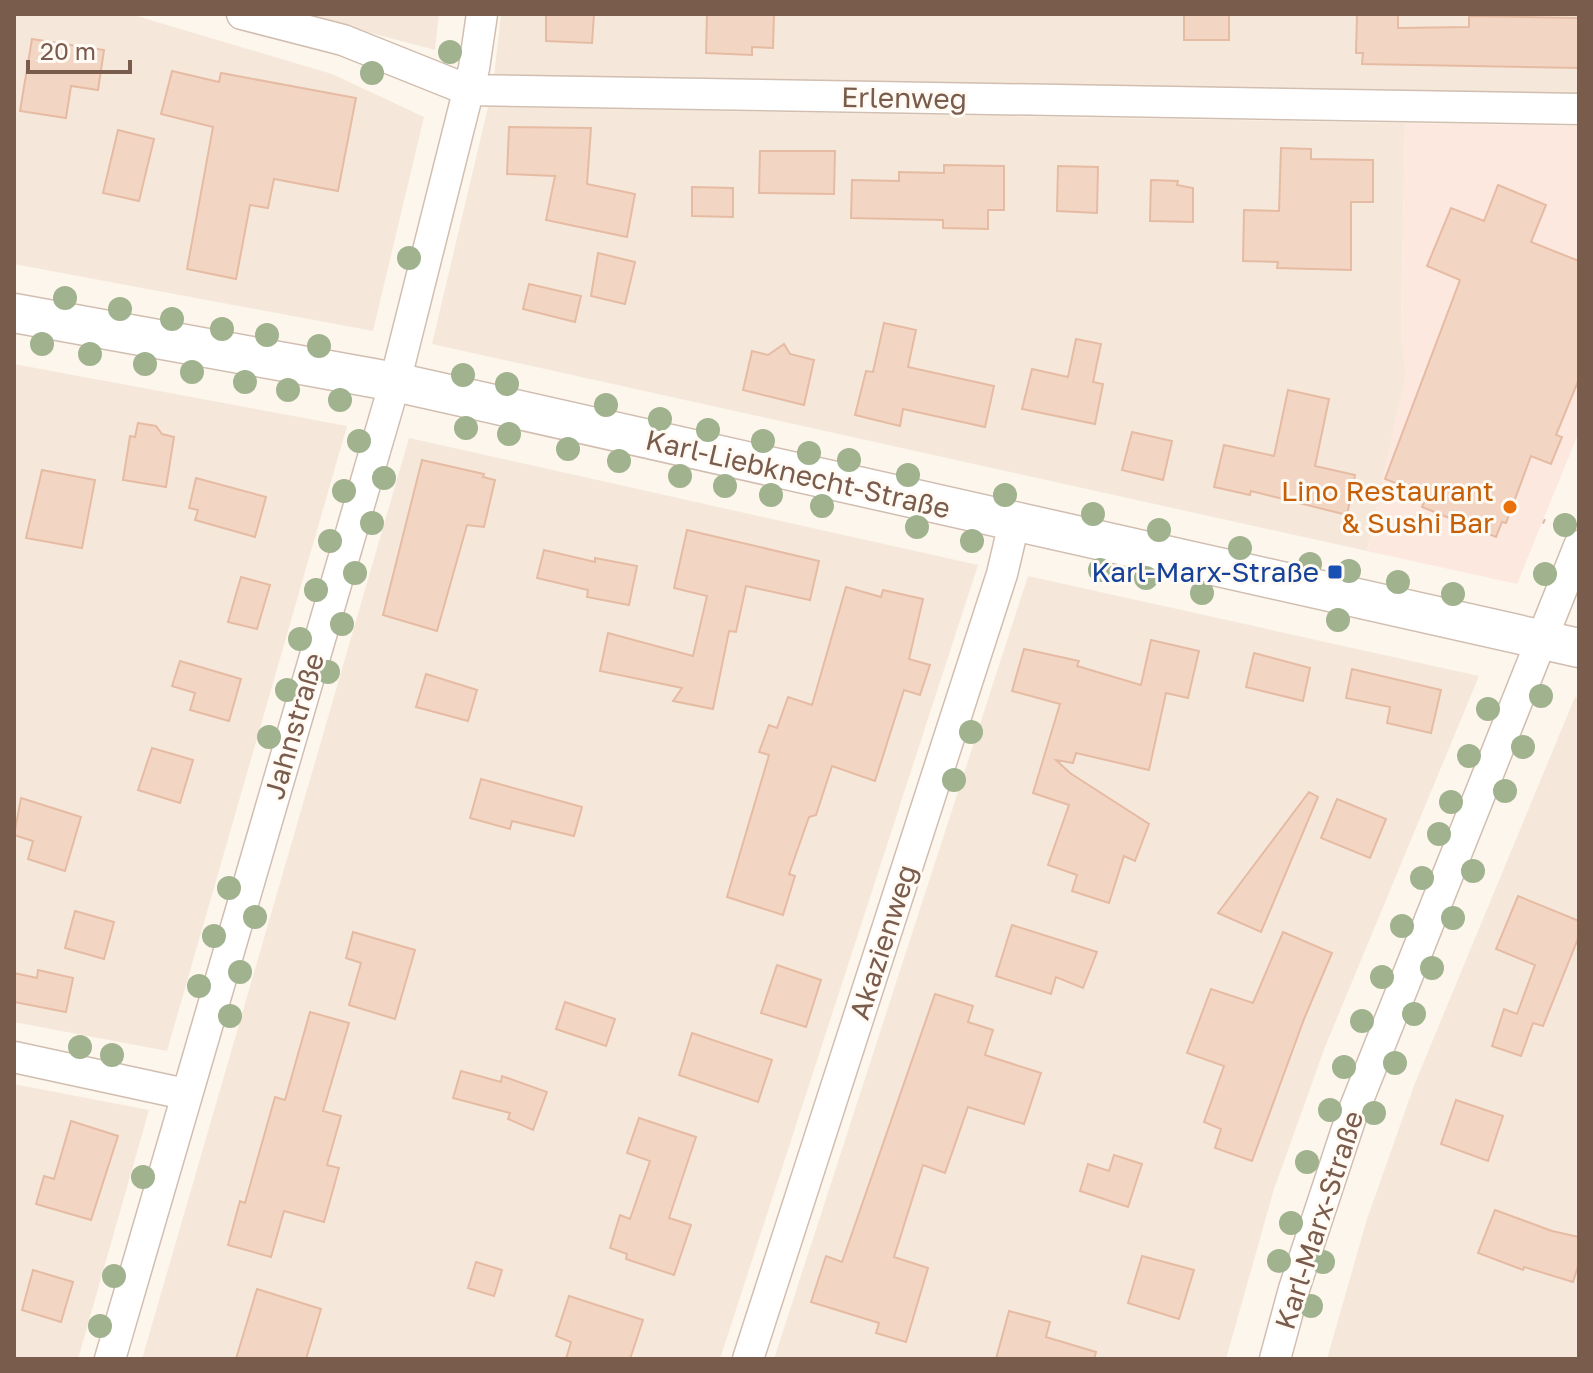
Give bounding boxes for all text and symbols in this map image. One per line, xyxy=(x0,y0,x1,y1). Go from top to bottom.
scale bar xyxy=(28,24,130,74)
text: 20 m xyxy=(40,36,96,65)
street label: Erlenweg xyxy=(841,80,967,115)
street label: Karl-Liebknecht-Straße xyxy=(643,422,954,525)
place label: Lino Restaurant & Sushi Bar xyxy=(1281,474,1494,539)
marker: Lino Restaurant & Sushi Bar xyxy=(1501,498,1519,516)
place label: Karl-Marx-Straße xyxy=(1091,555,1319,588)
marker: Karl-Marx-Straße xyxy=(1326,563,1344,581)
street label: Jahnstraße xyxy=(257,649,330,803)
street label: Akazienweg xyxy=(842,860,923,1023)
street label: Karl-Marx-Straße xyxy=(1268,1106,1369,1333)

